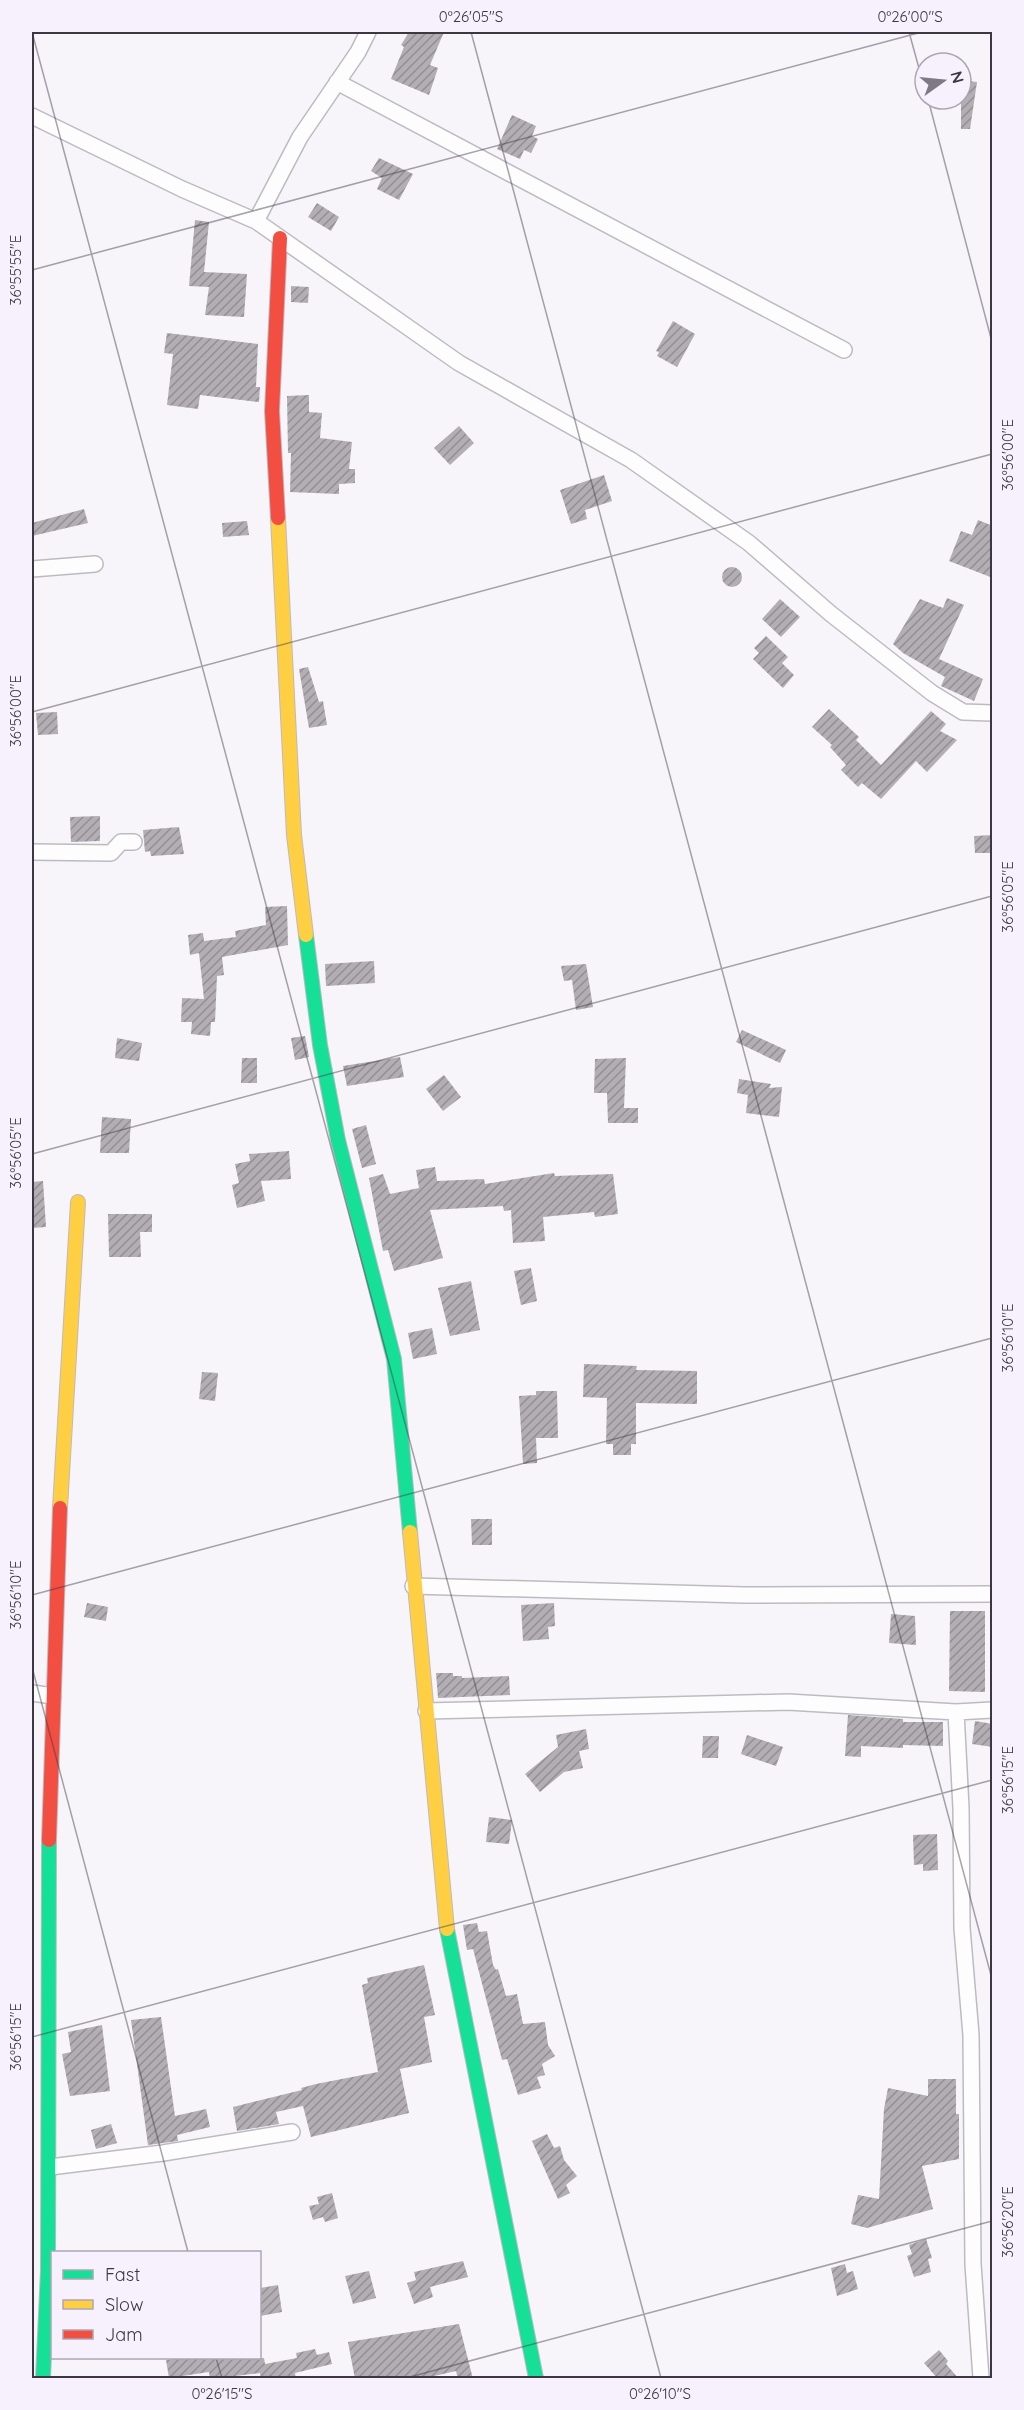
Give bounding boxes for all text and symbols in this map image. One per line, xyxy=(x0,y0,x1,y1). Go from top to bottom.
text: 0°26'05"S xyxy=(439,7,503,26)
text: 0°26'00"S xyxy=(877,7,943,26)
north arrow xyxy=(913,51,973,111)
text: N xyxy=(946,69,969,85)
text: 36°55'55"E xyxy=(6,235,25,305)
text: 36°56'00"E xyxy=(998,419,1017,491)
text: 36°56'00"E xyxy=(6,675,25,747)
text: 36°56'05"E xyxy=(998,861,1017,933)
text: 36°56'05"E xyxy=(6,1117,25,1189)
text: 36°56'10"E xyxy=(998,1304,1017,1372)
text: 36°56'10"E xyxy=(6,1561,25,1629)
text: 36°56'15"E xyxy=(998,1746,1017,1814)
text: 36°56'15"E xyxy=(6,2003,25,2071)
text: 36°56'20"E xyxy=(998,2186,1017,2258)
legend xyxy=(51,2251,261,2359)
text: Fast xyxy=(105,2263,140,2286)
text: Slow xyxy=(105,2293,143,2316)
text: Jam xyxy=(105,2323,143,2346)
text: 0°26'15"S xyxy=(191,2384,253,2403)
text: 0°26'10"S xyxy=(629,2384,691,2403)

